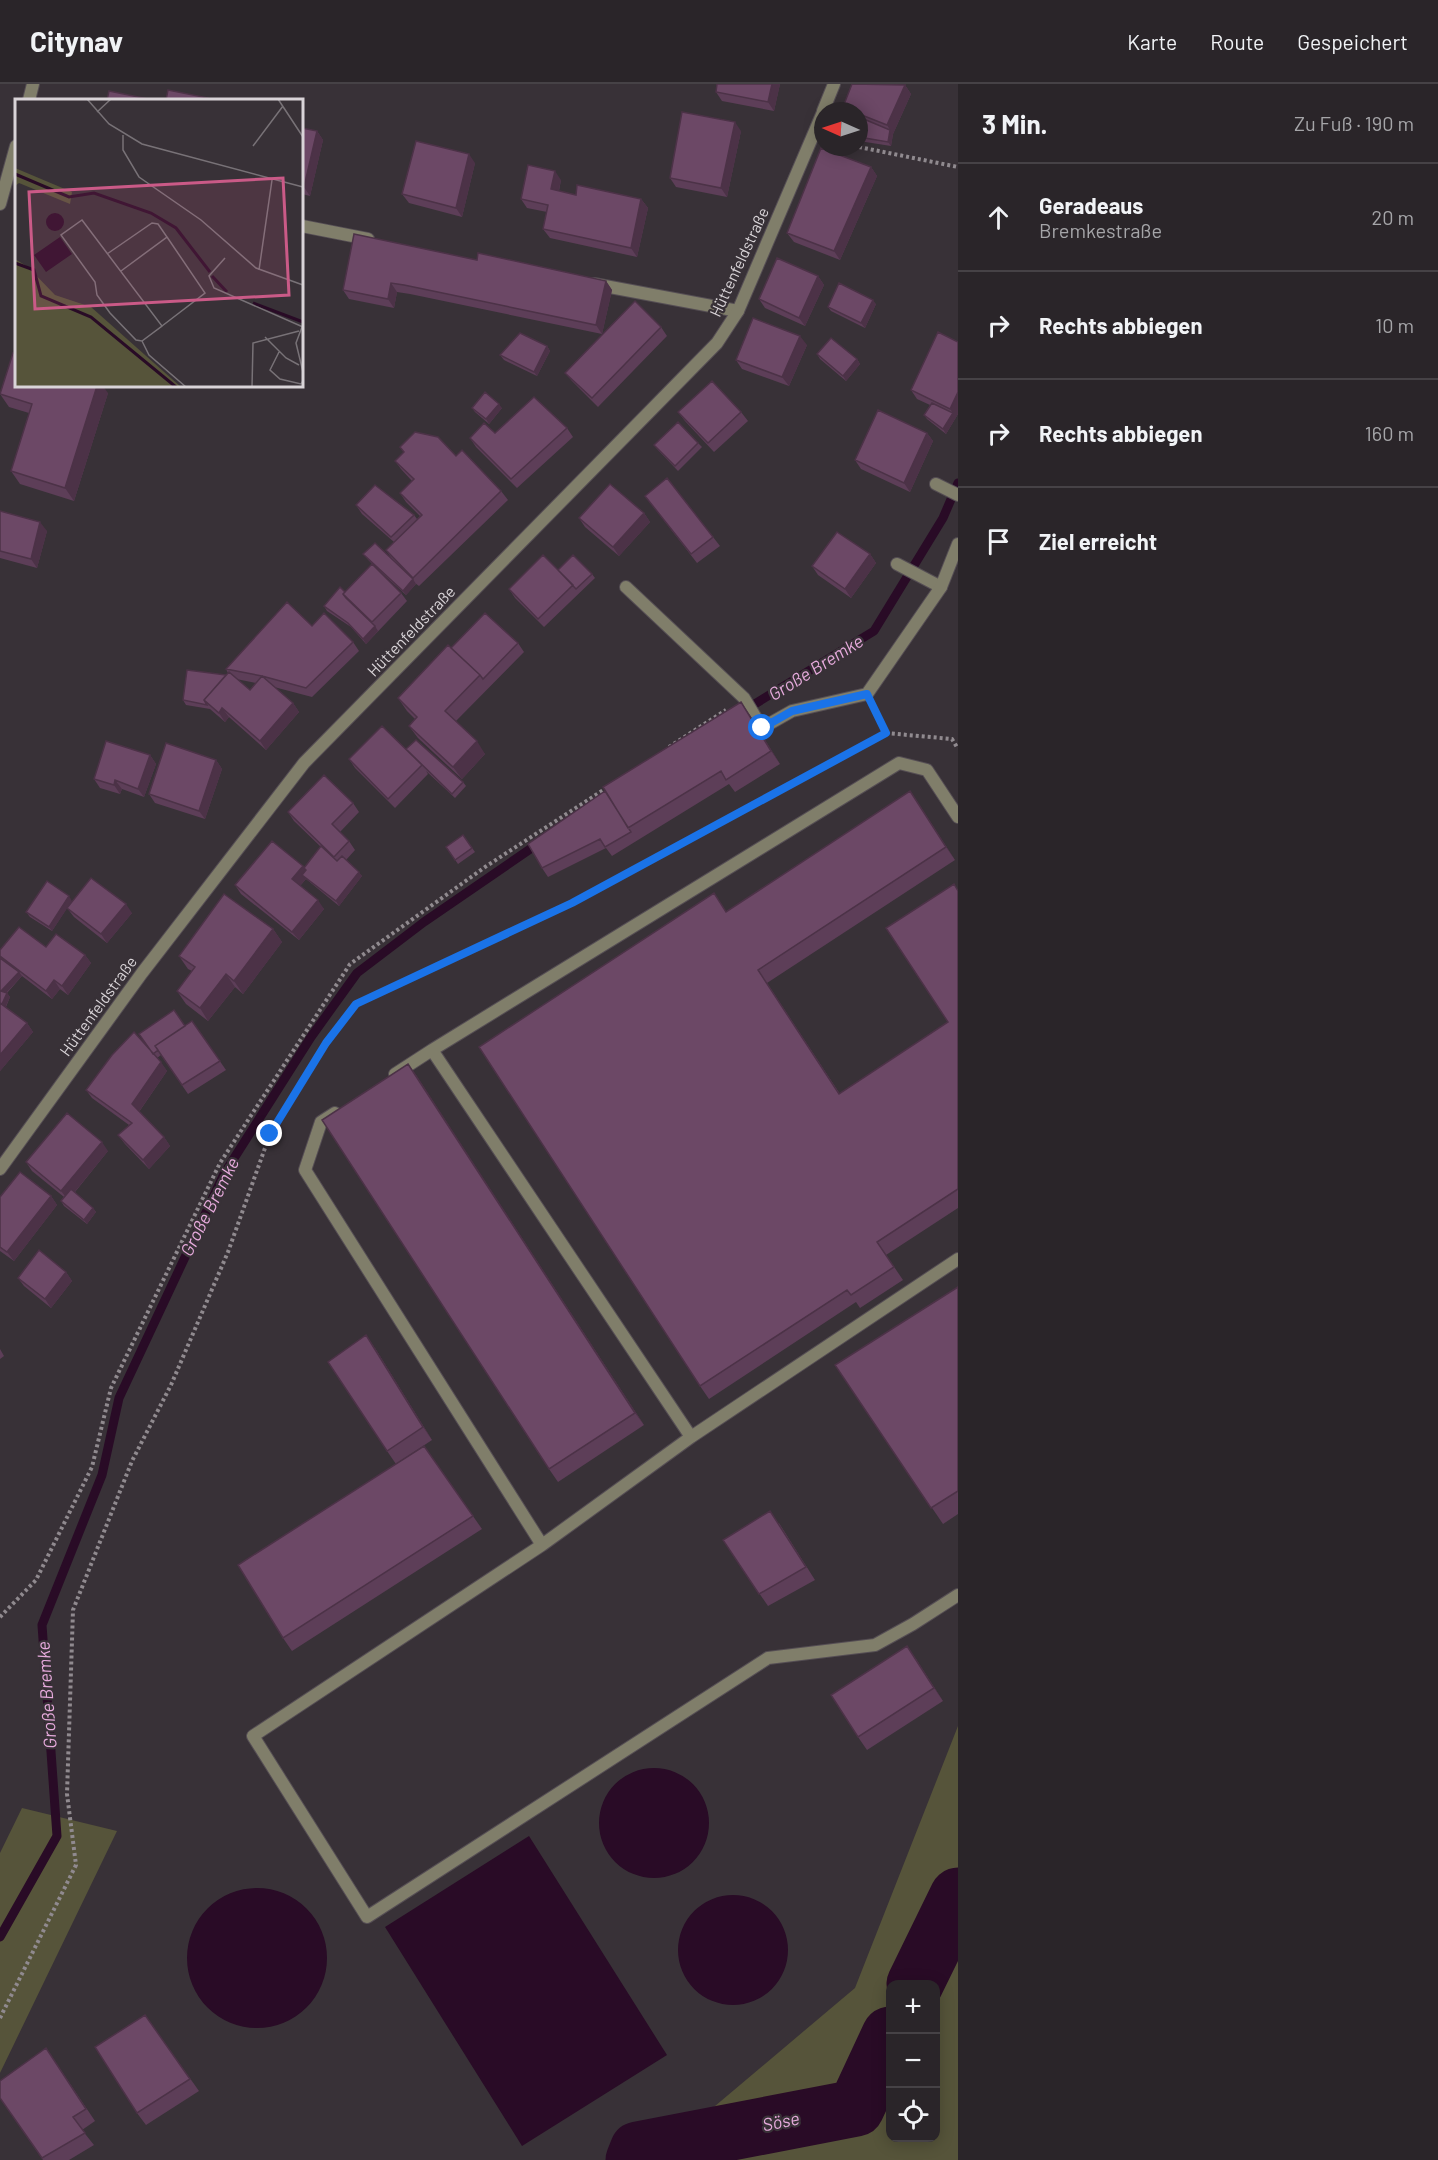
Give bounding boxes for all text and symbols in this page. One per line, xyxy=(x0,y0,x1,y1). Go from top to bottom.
text: Citynav xyxy=(30,24,123,58)
text: Karte xyxy=(1127,29,1177,54)
text: Route xyxy=(1210,29,1264,54)
text: Gespeichert xyxy=(1297,29,1408,54)
inset map xyxy=(15,99,303,387)
north arrow xyxy=(814,102,868,156)
text: 3 Min. xyxy=(982,108,1048,139)
text: Zu Fuß · 190 m xyxy=(1294,111,1414,135)
text: Geradeaus xyxy=(1039,192,1143,218)
icon: ahead xyxy=(982,201,1015,234)
street label: Hüttenfeldstraße xyxy=(705,204,772,319)
text: 20 m xyxy=(1371,205,1414,229)
text: Bremkestraße xyxy=(1039,218,1162,242)
icon: right xyxy=(982,309,1015,342)
text: Rechts abbiegen xyxy=(1039,312,1202,338)
text: 10 m xyxy=(1375,313,1414,337)
icon: right xyxy=(982,417,1015,450)
text: Rechts abbiegen xyxy=(1039,420,1202,446)
text: 160 m xyxy=(1365,421,1414,445)
icon: arrive xyxy=(982,525,1015,558)
text: Ziel erreicht xyxy=(1039,528,1157,554)
street label: Hüttenfeldstraße xyxy=(363,581,459,680)
water label: Große Bremke xyxy=(764,629,867,705)
route start xyxy=(748,714,774,740)
street label: Hüttenfeldstraße xyxy=(55,952,140,1059)
route end xyxy=(256,1120,282,1146)
water label: Große Bremke xyxy=(175,1154,243,1260)
water label: Große Bremke xyxy=(31,1641,61,1750)
map controls xyxy=(886,1980,940,2142)
button: + xyxy=(886,1980,940,2034)
button: − xyxy=(886,2034,940,2088)
button: locate xyxy=(886,2088,940,2142)
water label: Söse xyxy=(760,2107,801,2135)

